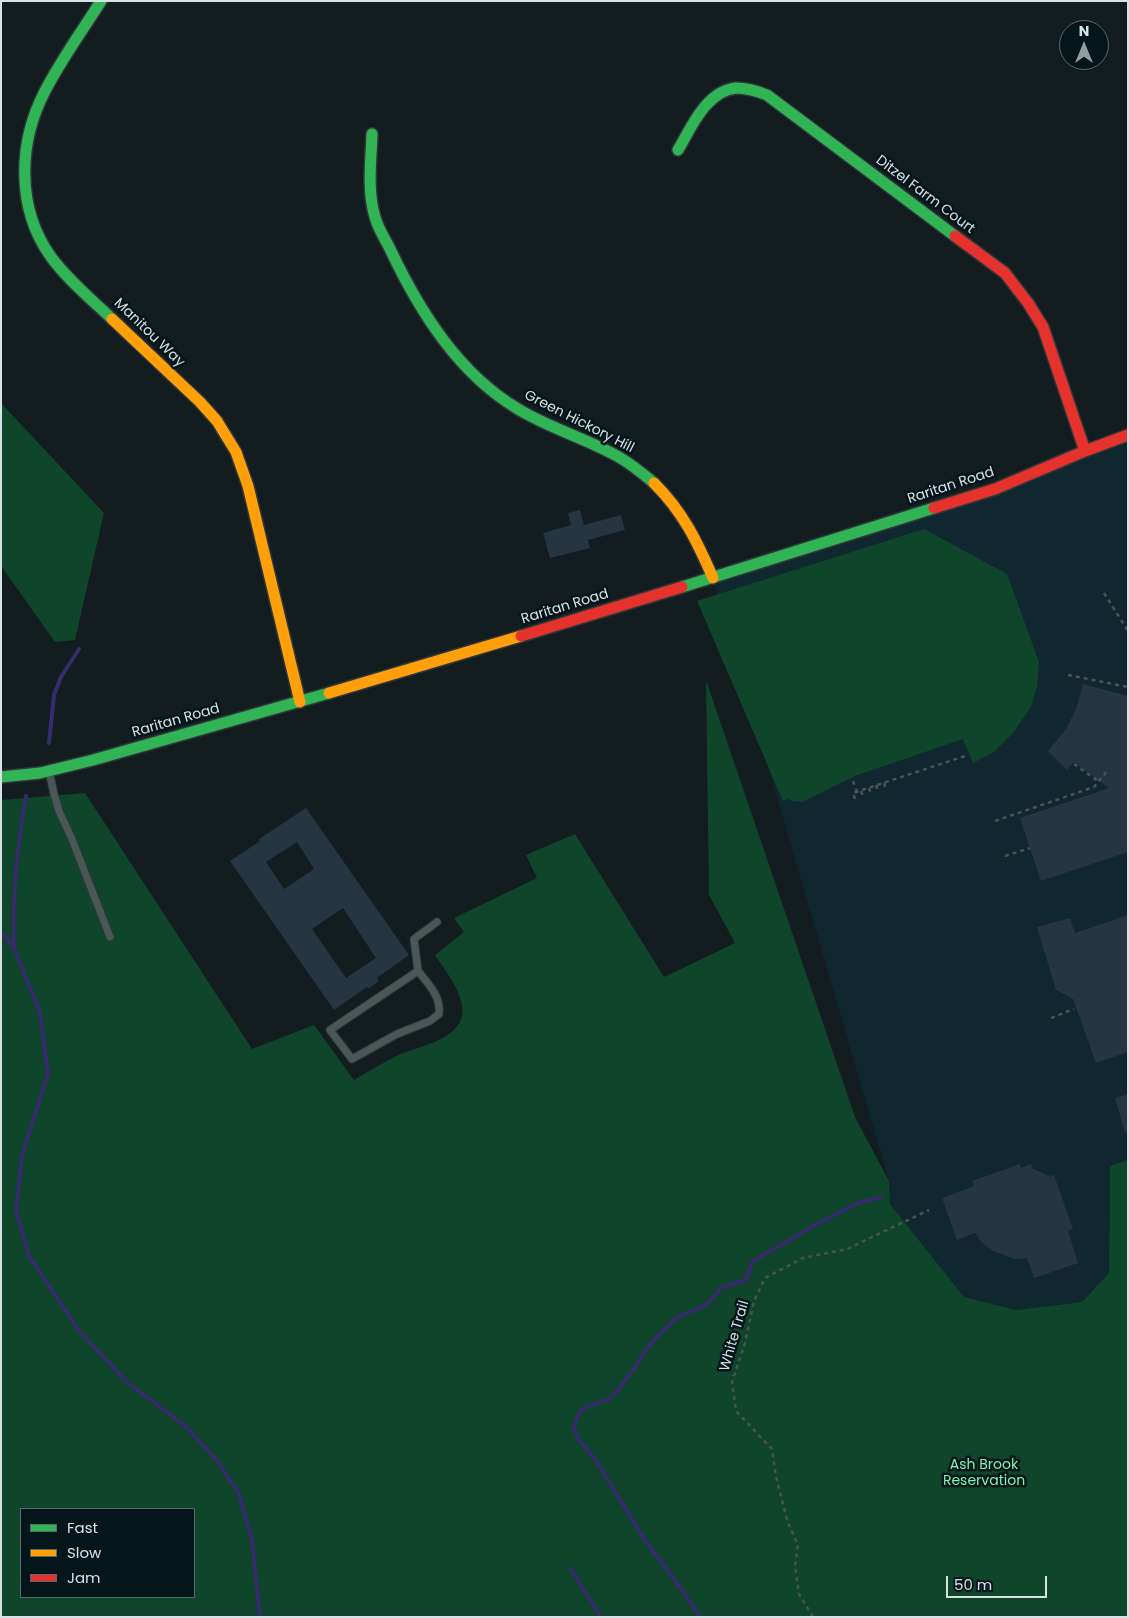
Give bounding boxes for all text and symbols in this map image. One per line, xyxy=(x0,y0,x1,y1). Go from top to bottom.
north arrow xyxy=(1059,20,1109,70)
text: N xyxy=(1079,21,1089,41)
street label: Ditzel Farm Court xyxy=(872,152,978,238)
street label: Manitou Way xyxy=(110,295,188,371)
street label: Green Hickory Hill xyxy=(521,387,637,457)
street label: Raritan Road xyxy=(905,464,997,508)
street label: Raritan Road xyxy=(519,586,611,628)
street label: Raritan Road xyxy=(130,700,222,742)
street label: White Trail xyxy=(717,1299,753,1373)
park label: Ash Brook Reservation xyxy=(943,1457,1025,1490)
legend xyxy=(20,1508,195,1598)
text: Fast xyxy=(67,1517,98,1538)
text: Slow xyxy=(67,1542,101,1563)
scale bar xyxy=(949,1566,1050,1598)
text: Jam xyxy=(67,1567,101,1588)
text: 50 m xyxy=(954,1574,992,1595)

